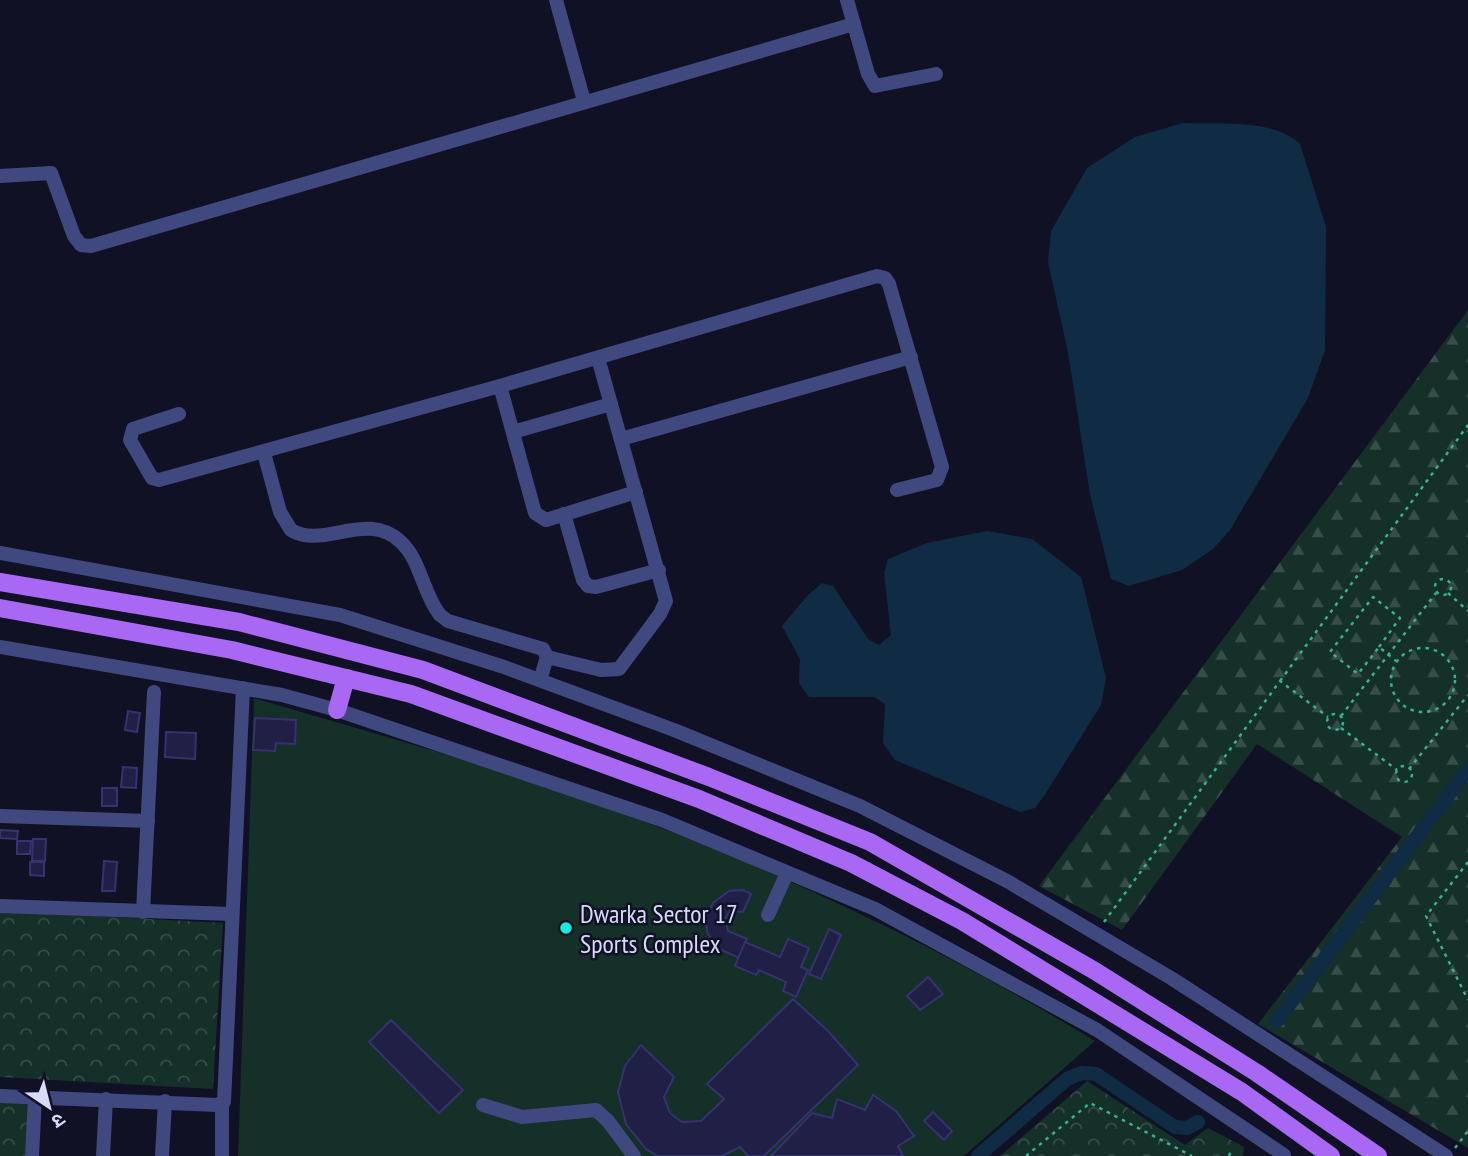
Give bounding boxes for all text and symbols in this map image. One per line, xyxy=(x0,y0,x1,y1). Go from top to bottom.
place label: Dwarka Sector 17 Sports Complex xyxy=(580,897,738,960)
marker: Dwarka Sector 17 Sports Complex xyxy=(558,920,574,936)
north arrow xyxy=(14,1072,84,1142)
text: उ xyxy=(47,1108,70,1134)

